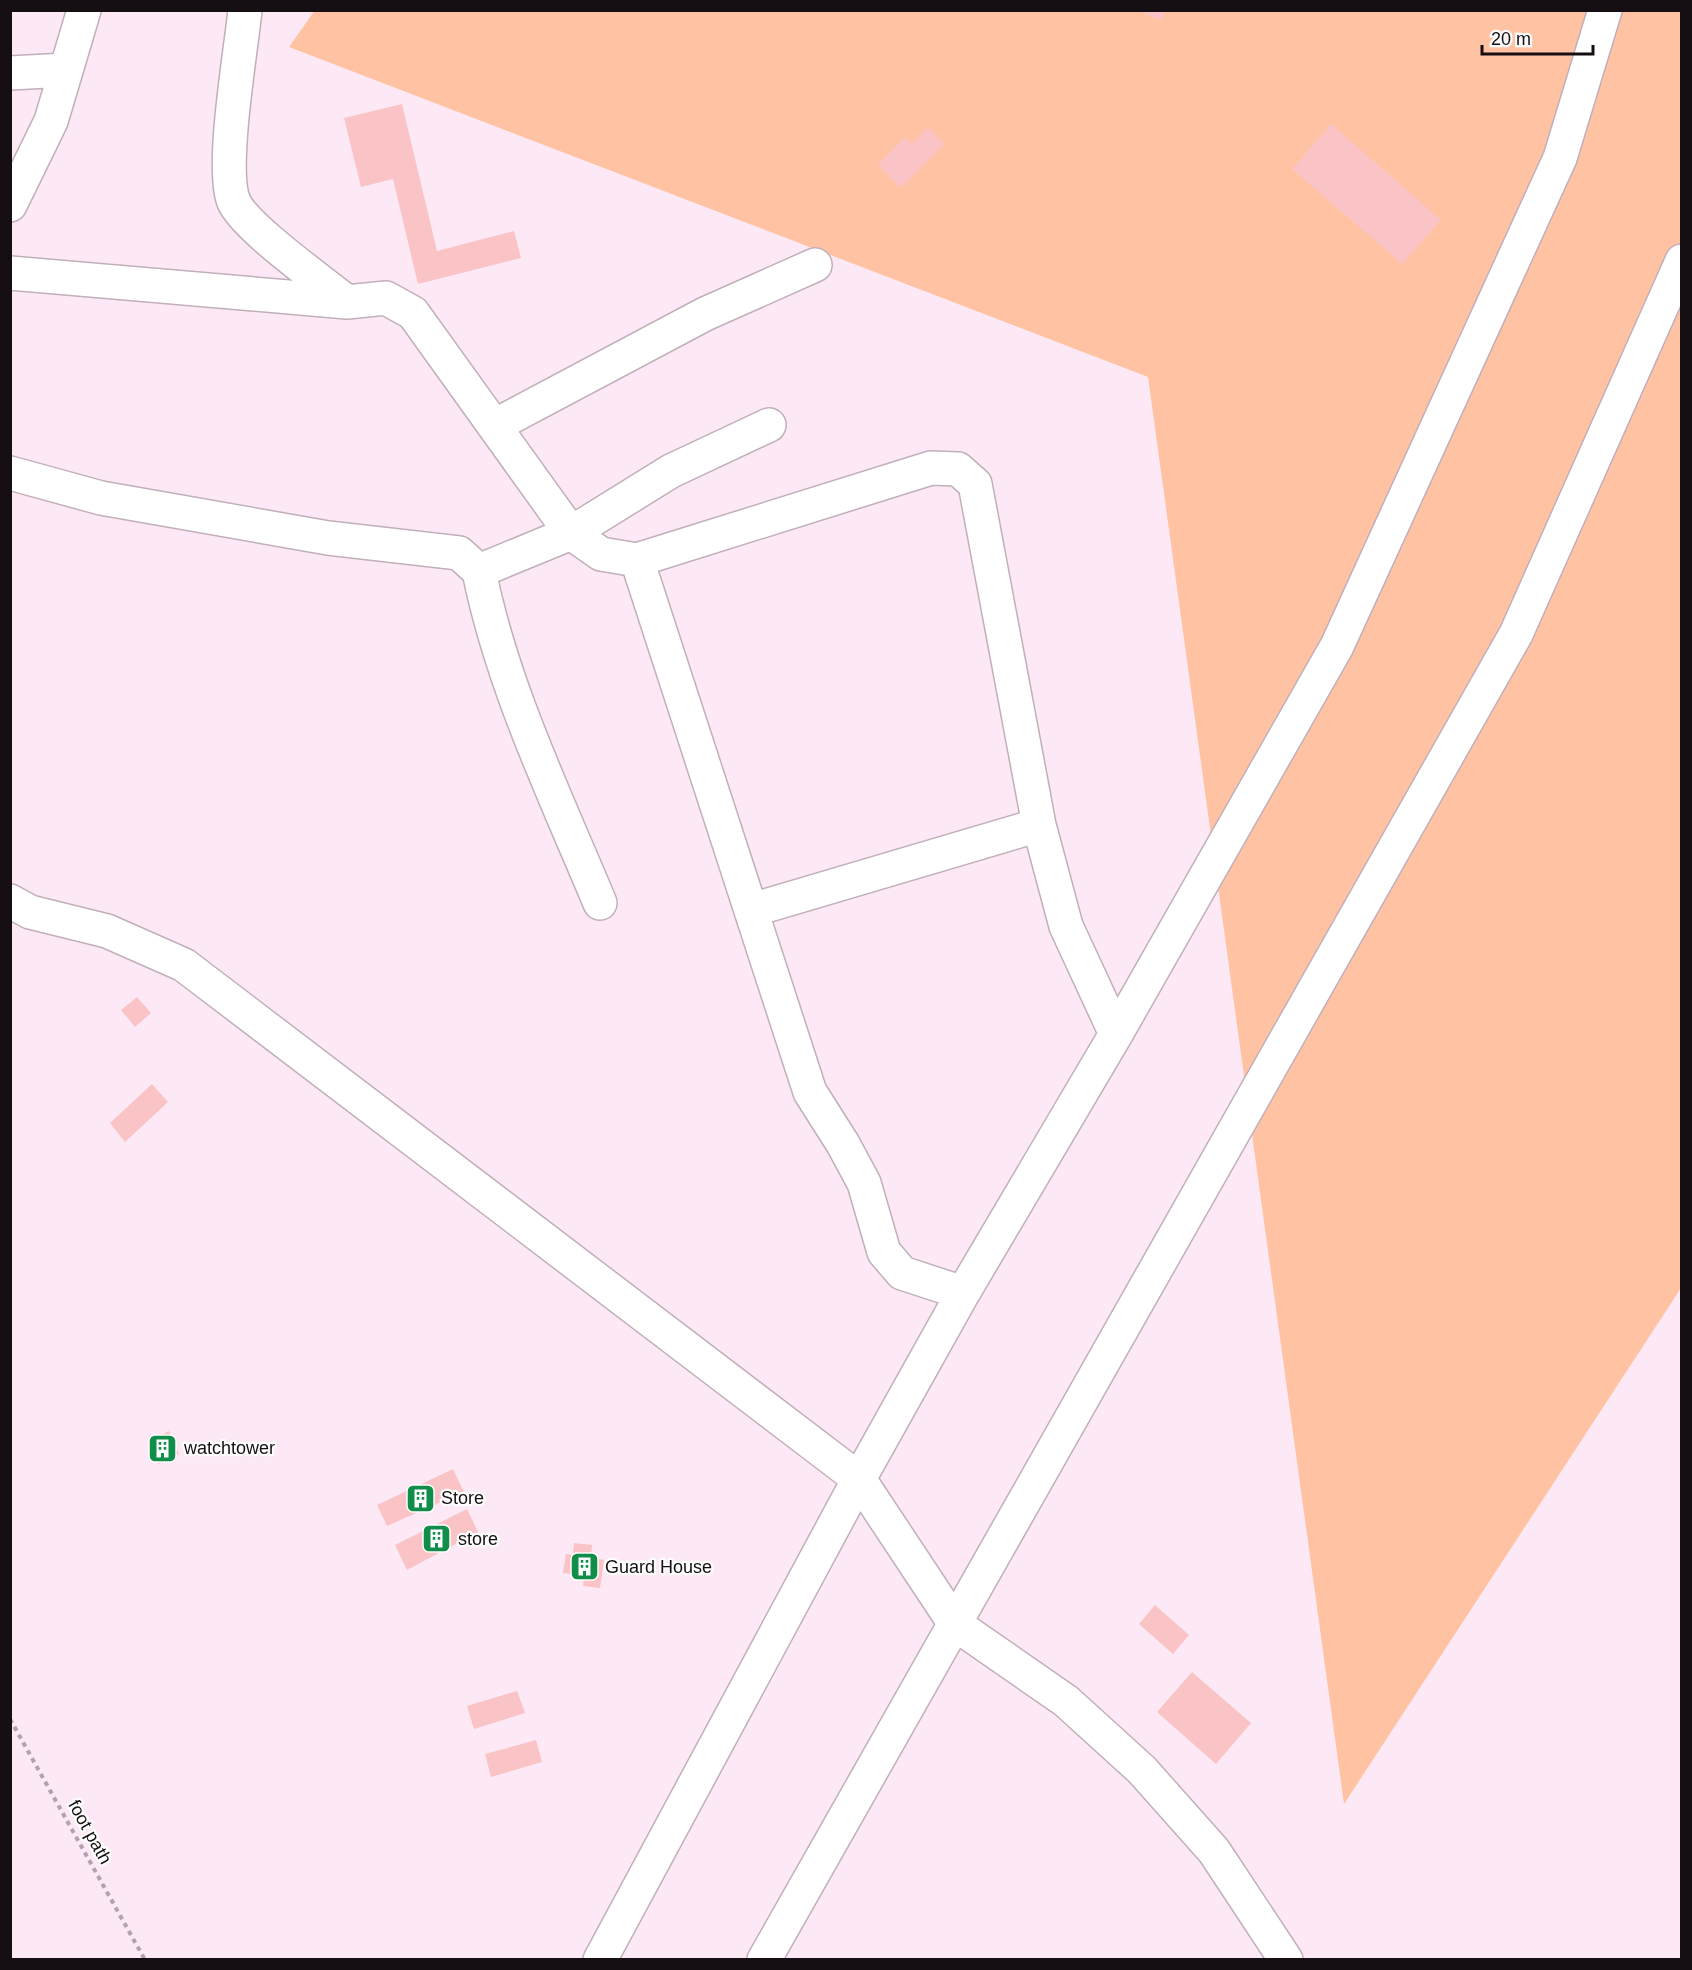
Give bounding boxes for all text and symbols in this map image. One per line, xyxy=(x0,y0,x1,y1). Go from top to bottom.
scale bar xyxy=(1482,18,1593,56)
text: 20 m xyxy=(1491,29,1531,49)
building icon: watchtower xyxy=(147,1432,179,1464)
place label: watchtower xyxy=(183,1438,275,1458)
building icon: Store xyxy=(404,1482,436,1514)
place label: Store xyxy=(441,1488,484,1508)
building icon: store xyxy=(421,1523,453,1555)
place label: store xyxy=(458,1529,498,1549)
building icon: Guard House xyxy=(568,1551,600,1583)
place label: Guard House xyxy=(605,1557,712,1577)
street label: foot path xyxy=(64,1797,116,1867)

